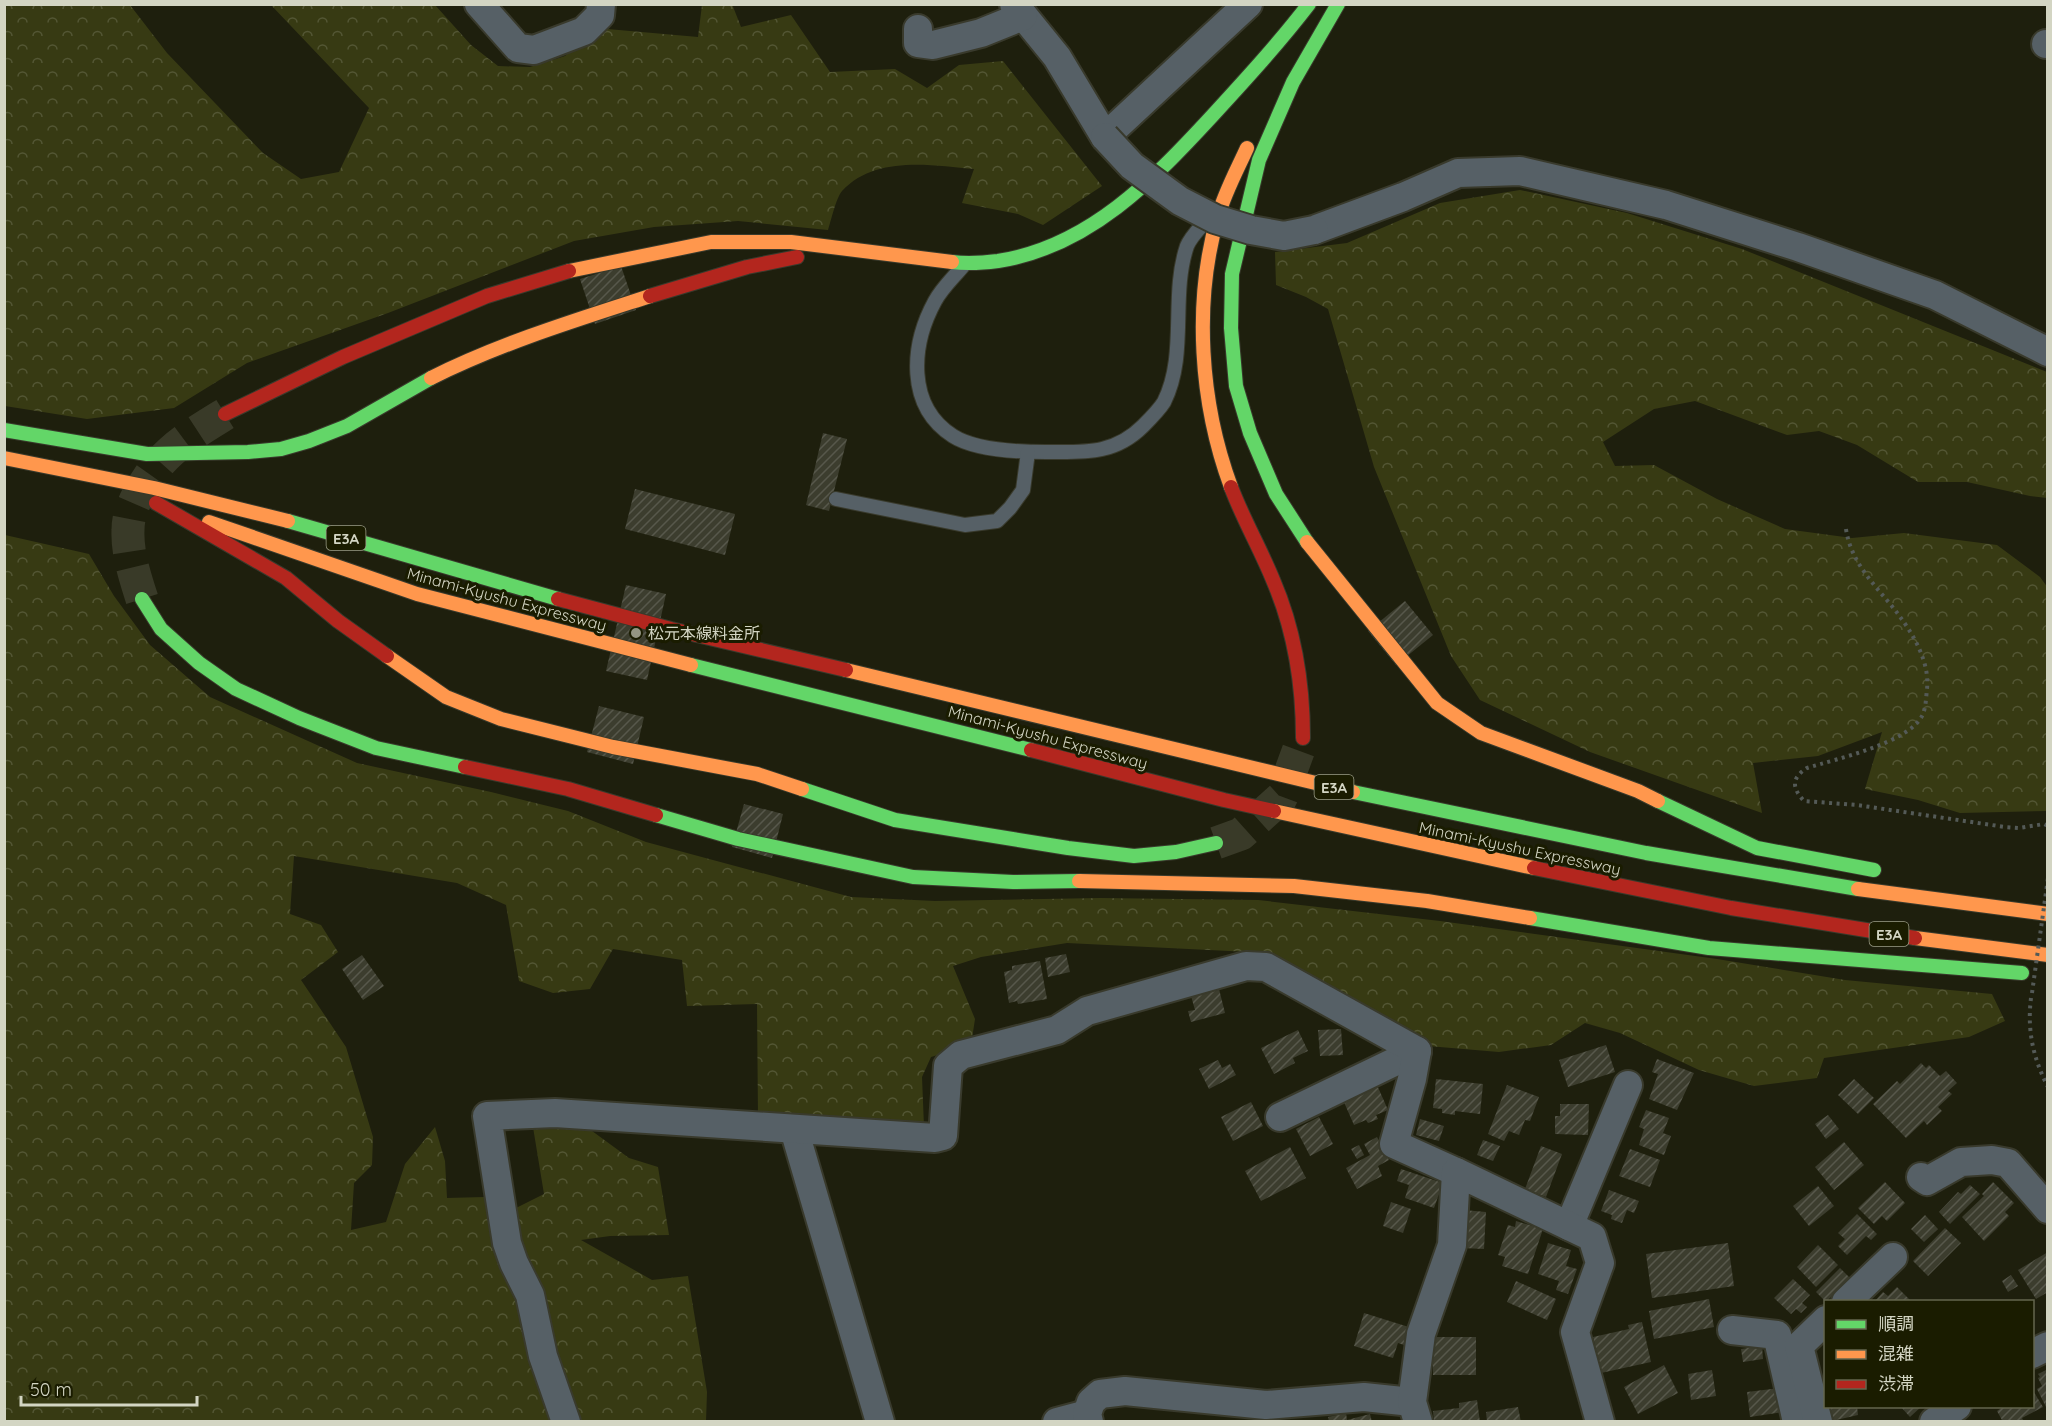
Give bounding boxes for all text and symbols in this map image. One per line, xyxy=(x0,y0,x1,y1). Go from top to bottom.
road number: E3A xyxy=(326,526,366,550)
street label: Minami-Kyushu Expressway xyxy=(405,563,609,635)
place label: 松元本線料金所 xyxy=(648,623,760,643)
marker: 松元本線料金所 xyxy=(629,626,643,640)
street label: Minami-Kyushu Expressway xyxy=(946,701,1150,773)
road number: E3A xyxy=(1314,775,1354,799)
street label: Minami-Kyushu Expressway xyxy=(1417,817,1623,879)
road number: E3A xyxy=(1870,922,1908,946)
legend xyxy=(1824,1300,2034,1408)
text: 順調 xyxy=(1878,1312,1914,1335)
text: 混雑 xyxy=(1878,1342,1914,1365)
scale bar xyxy=(21,1369,196,1407)
text: 渋滞 xyxy=(1878,1372,1914,1395)
text: 50 m xyxy=(30,1378,72,1401)

